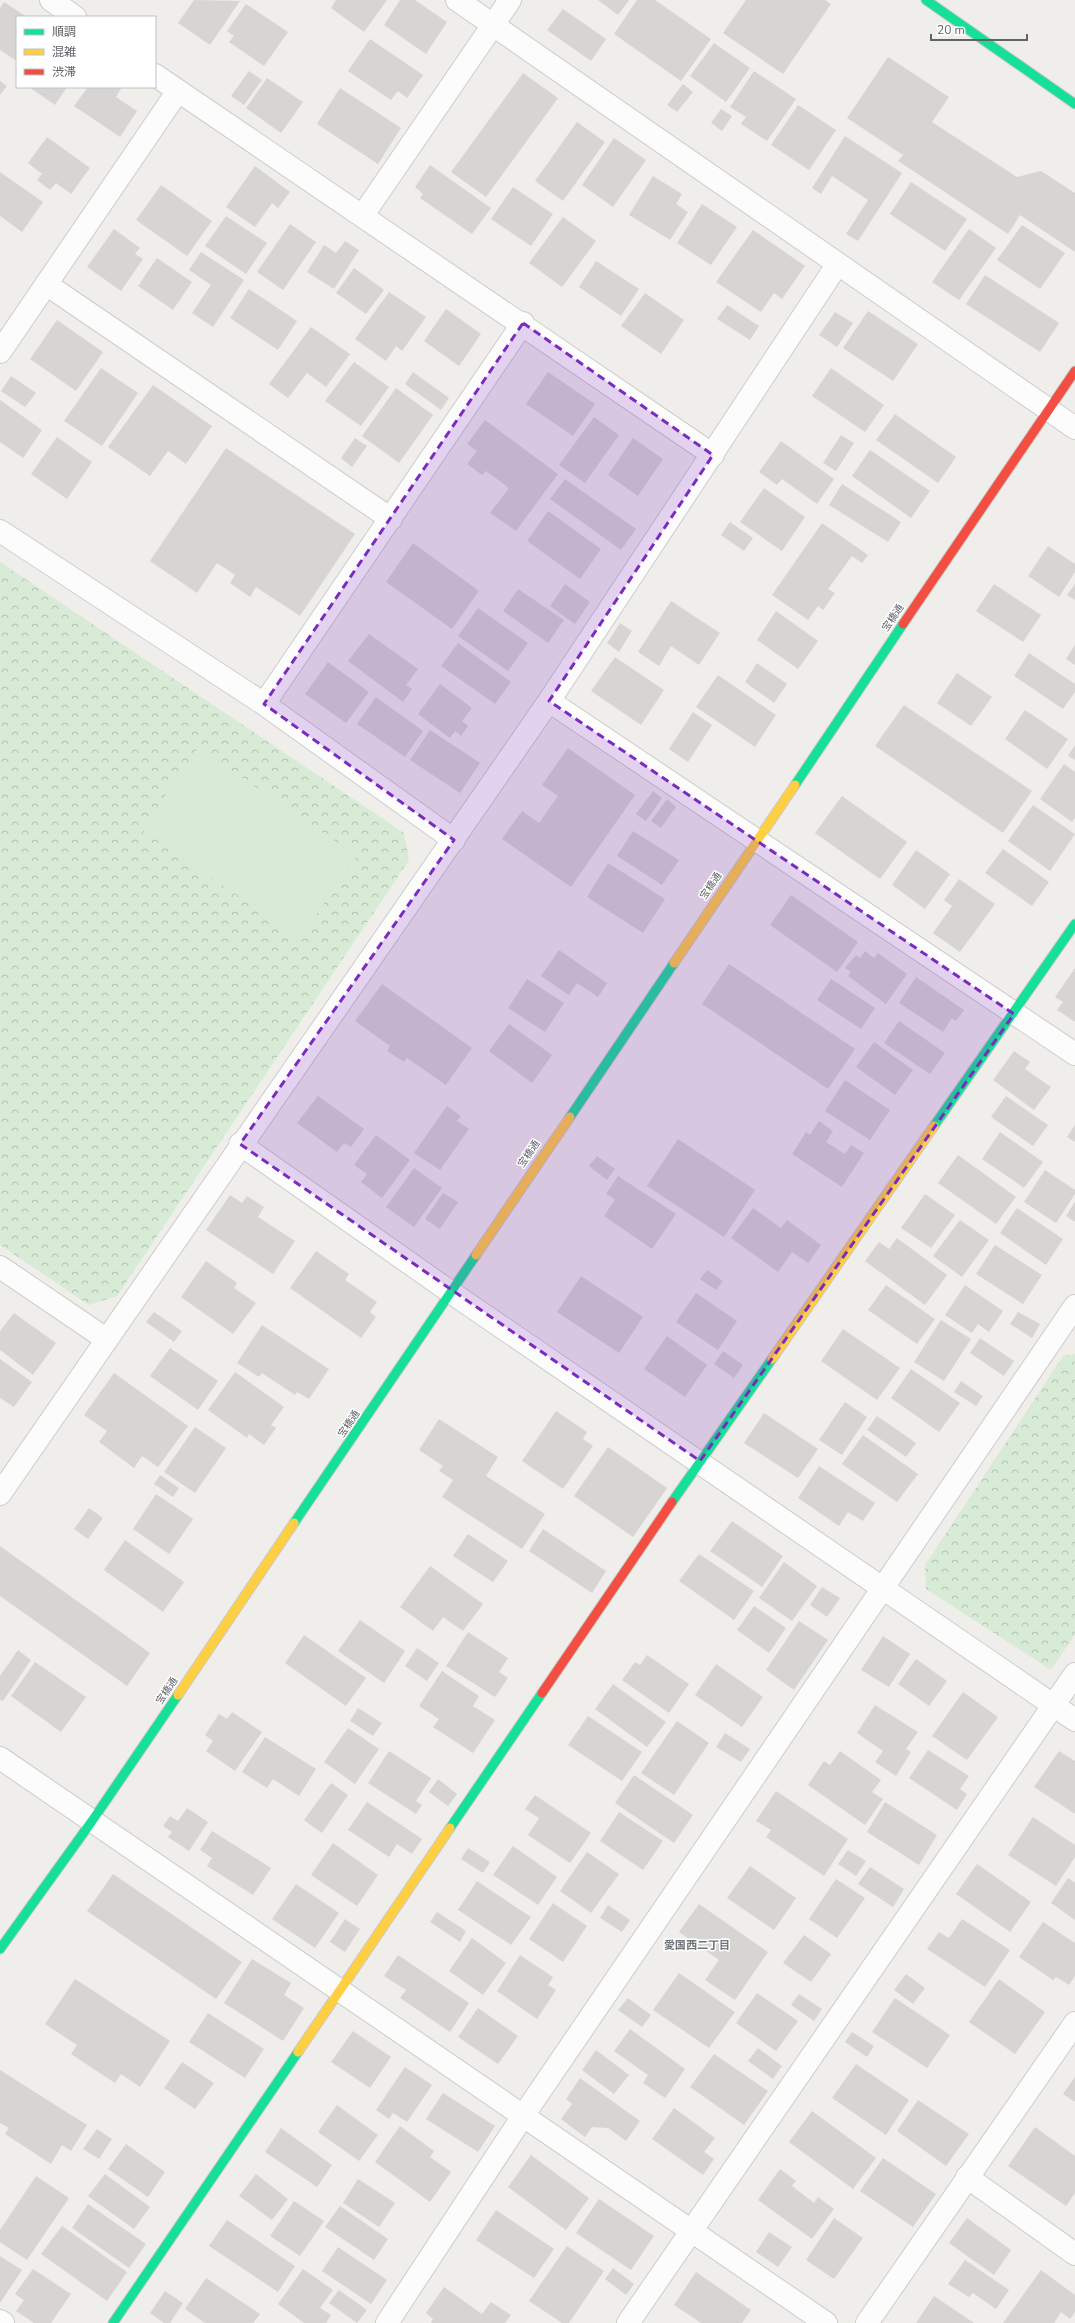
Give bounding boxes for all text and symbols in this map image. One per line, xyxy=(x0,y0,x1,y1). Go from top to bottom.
legend xyxy=(16,16,156,88)
scale bar xyxy=(931,16,1027,42)
text: 20 m xyxy=(937,22,965,38)
text: 順調 xyxy=(52,24,76,40)
text: 混雑 xyxy=(52,44,76,60)
text: 渋滞 xyxy=(52,64,76,80)
street label: 宝橋通 xyxy=(879,602,907,634)
street label: 宝橋通 xyxy=(697,870,725,902)
street label: 宝橋通 xyxy=(515,1138,543,1170)
street label: 宝橋通 xyxy=(335,1408,363,1440)
street label: 宝橋通 xyxy=(153,1675,181,1707)
district label: 愛国西二丁目 xyxy=(664,1938,730,1953)

